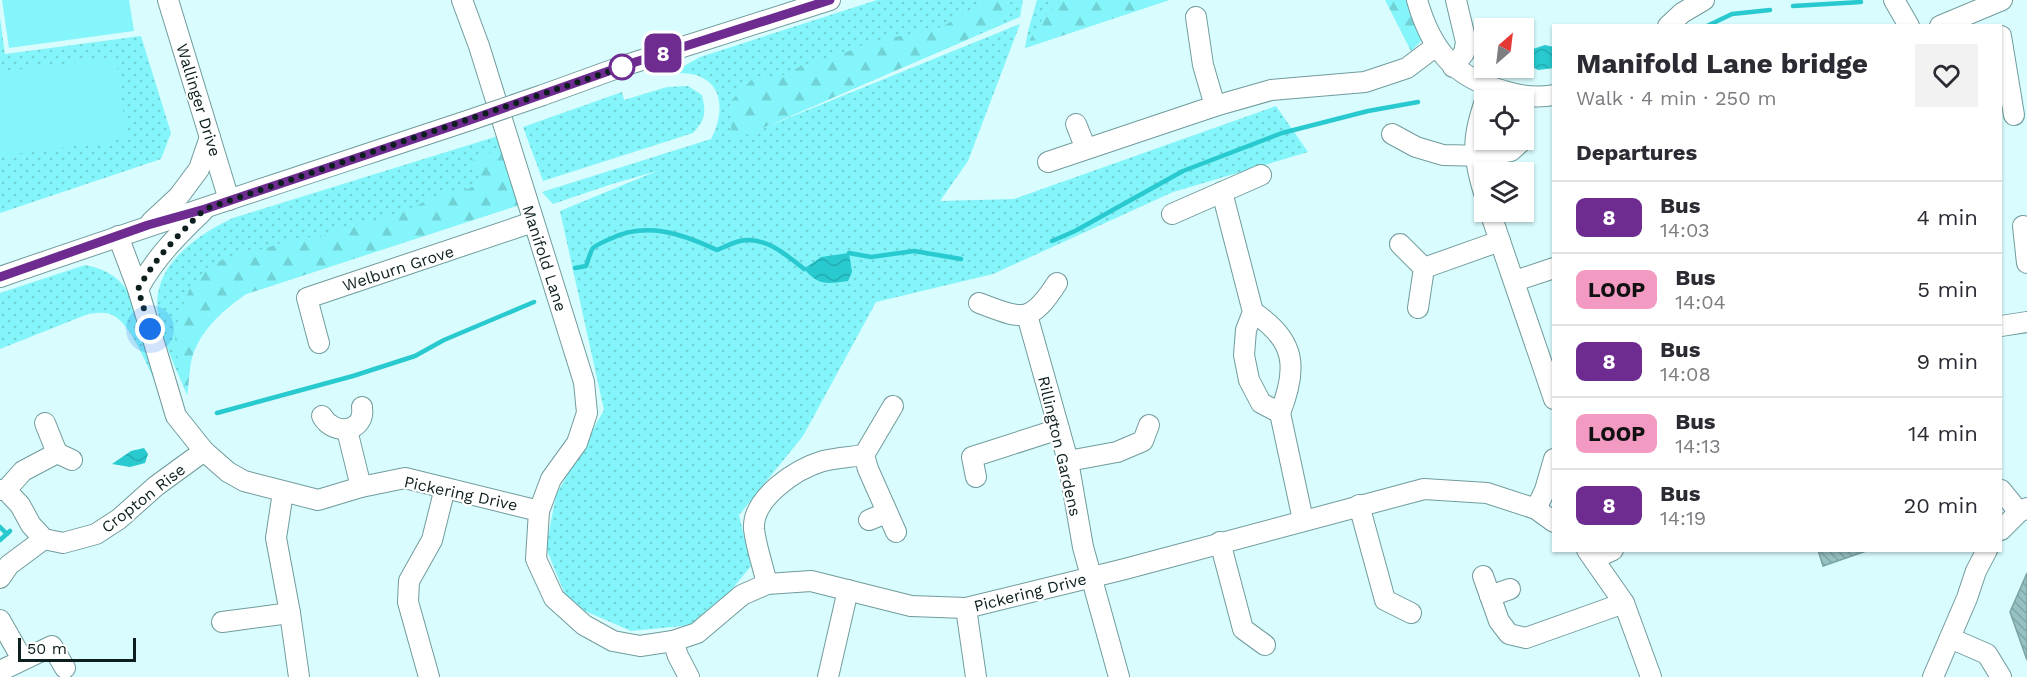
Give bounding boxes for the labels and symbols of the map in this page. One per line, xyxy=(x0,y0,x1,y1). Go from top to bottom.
north arrow xyxy=(1474,18,1534,78)
line badge: 8 xyxy=(644,34,682,72)
street label: Wallinger Drive xyxy=(172,41,225,159)
unlabelled marker xyxy=(609,54,635,80)
street label: Manifold Lane xyxy=(518,203,571,314)
street label: Welburn Grove xyxy=(340,242,456,295)
your location xyxy=(135,314,165,344)
street label: Rillington Gardens xyxy=(1034,374,1085,518)
street label: Cropton Rise xyxy=(98,460,189,537)
street label: Pickering Drive xyxy=(402,472,519,515)
street label: Pickering Drive xyxy=(972,569,1088,616)
scale bar xyxy=(18,635,136,662)

